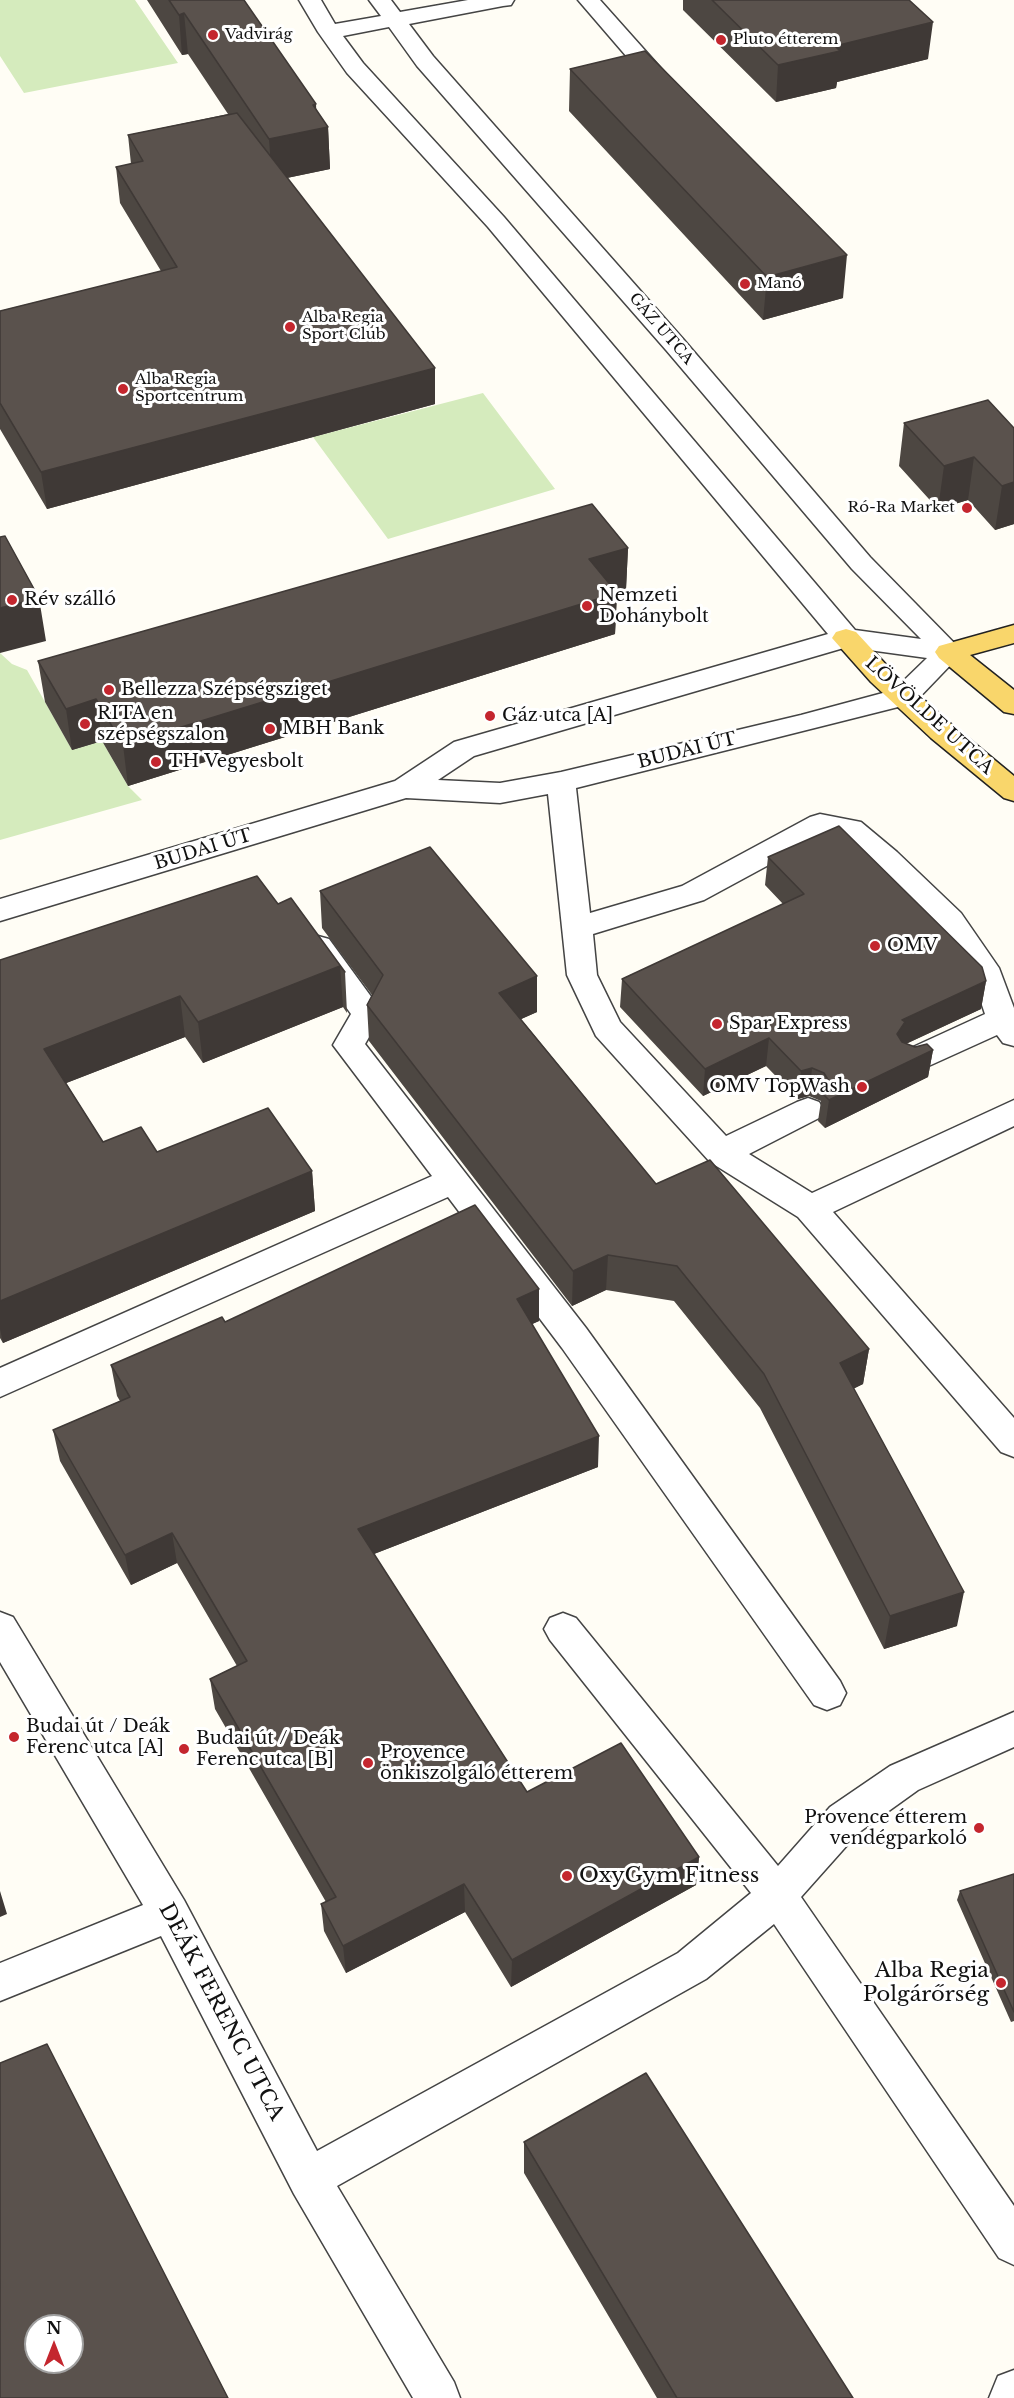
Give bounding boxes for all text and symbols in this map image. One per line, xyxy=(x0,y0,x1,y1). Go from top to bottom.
place label: Vadvirág xyxy=(225,26,292,44)
marker: Vadvirág xyxy=(206,28,220,42)
place label: Pluto étterem xyxy=(733,31,838,49)
marker: Pluto étterem xyxy=(714,33,728,47)
place label: Manó xyxy=(757,275,802,293)
marker: Manó xyxy=(738,277,752,291)
street label: GÁZ UTCA xyxy=(625,290,697,368)
place label: Alba Regia Sport Club xyxy=(302,309,385,344)
marker: Alba Regia Sport Club xyxy=(283,320,297,334)
place label: Alba Regia Sportcentrum xyxy=(135,371,243,406)
marker: Alba Regia Sportcentrum xyxy=(116,382,130,396)
place label: Ró-Ra Market xyxy=(848,499,955,517)
marker: Ró-Ra Market xyxy=(960,501,974,515)
place label: Nemzeti Dohánybolt xyxy=(599,585,709,628)
place label: Rév szálló xyxy=(24,589,116,611)
marker: Rév szálló xyxy=(5,593,19,607)
marker: Nemzeti Dohánybolt xyxy=(580,599,594,613)
street label: LÖVÖLDE UTCA xyxy=(860,653,998,779)
place label: Bellezza Szépségsziget xyxy=(121,679,328,701)
marker: Bellezza Szépségsziget xyxy=(102,683,116,697)
place label: RITA en szépségszalon xyxy=(97,703,225,746)
place label: Gáz utca [A] xyxy=(502,705,613,727)
marker: Gáz utca [A] xyxy=(483,709,497,723)
marker: RITA en szépségszalon xyxy=(78,717,92,731)
place label: MBH Bank xyxy=(282,718,384,740)
marker: MBH Bank xyxy=(263,722,277,736)
street label: BUDAI ÚT xyxy=(635,728,739,774)
place label: TH Vegyesbolt xyxy=(168,751,304,773)
marker: TH Vegyesbolt xyxy=(149,755,163,769)
street label: BUDAI ÚT xyxy=(152,825,254,875)
place label: OMV xyxy=(887,935,938,957)
marker: OMV xyxy=(868,939,882,953)
place label: Spar Express xyxy=(729,1013,848,1035)
marker: Spar Express xyxy=(710,1017,724,1031)
place label: OMV TopWash xyxy=(709,1076,850,1098)
marker: OMV TopWash xyxy=(855,1080,869,1094)
place label: Budai út / Deák Ferenc utca [A] xyxy=(26,1716,170,1758)
place label: Budai út / Deák Ferenc utca [B] xyxy=(196,1728,340,1770)
marker: Budai út / Deák Ferenc utca [A] xyxy=(7,1730,21,1744)
marker: Budai út / Deák Ferenc utca [B] xyxy=(177,1742,191,1756)
place label: Provence önkiszolgáló étterem xyxy=(380,1742,573,1784)
marker: Provence önkiszolgáló étterem xyxy=(361,1756,375,1770)
place label: Provence étterem vendégparkoló xyxy=(804,1807,967,1850)
marker: Provence étterem vendégparkoló xyxy=(972,1821,986,1835)
place label: OxyGym Fitness xyxy=(579,1863,759,1889)
marker: OxyGym Fitness xyxy=(560,1869,574,1883)
street label: DEÁK FERENC UTCA xyxy=(153,1899,289,2125)
place label: Alba Regia Polgárőrség xyxy=(863,1958,989,2008)
marker: Alba Regia Polgárőrség xyxy=(994,1976,1008,1990)
north arrow xyxy=(24,2314,84,2374)
text: N xyxy=(46,2318,62,2338)

